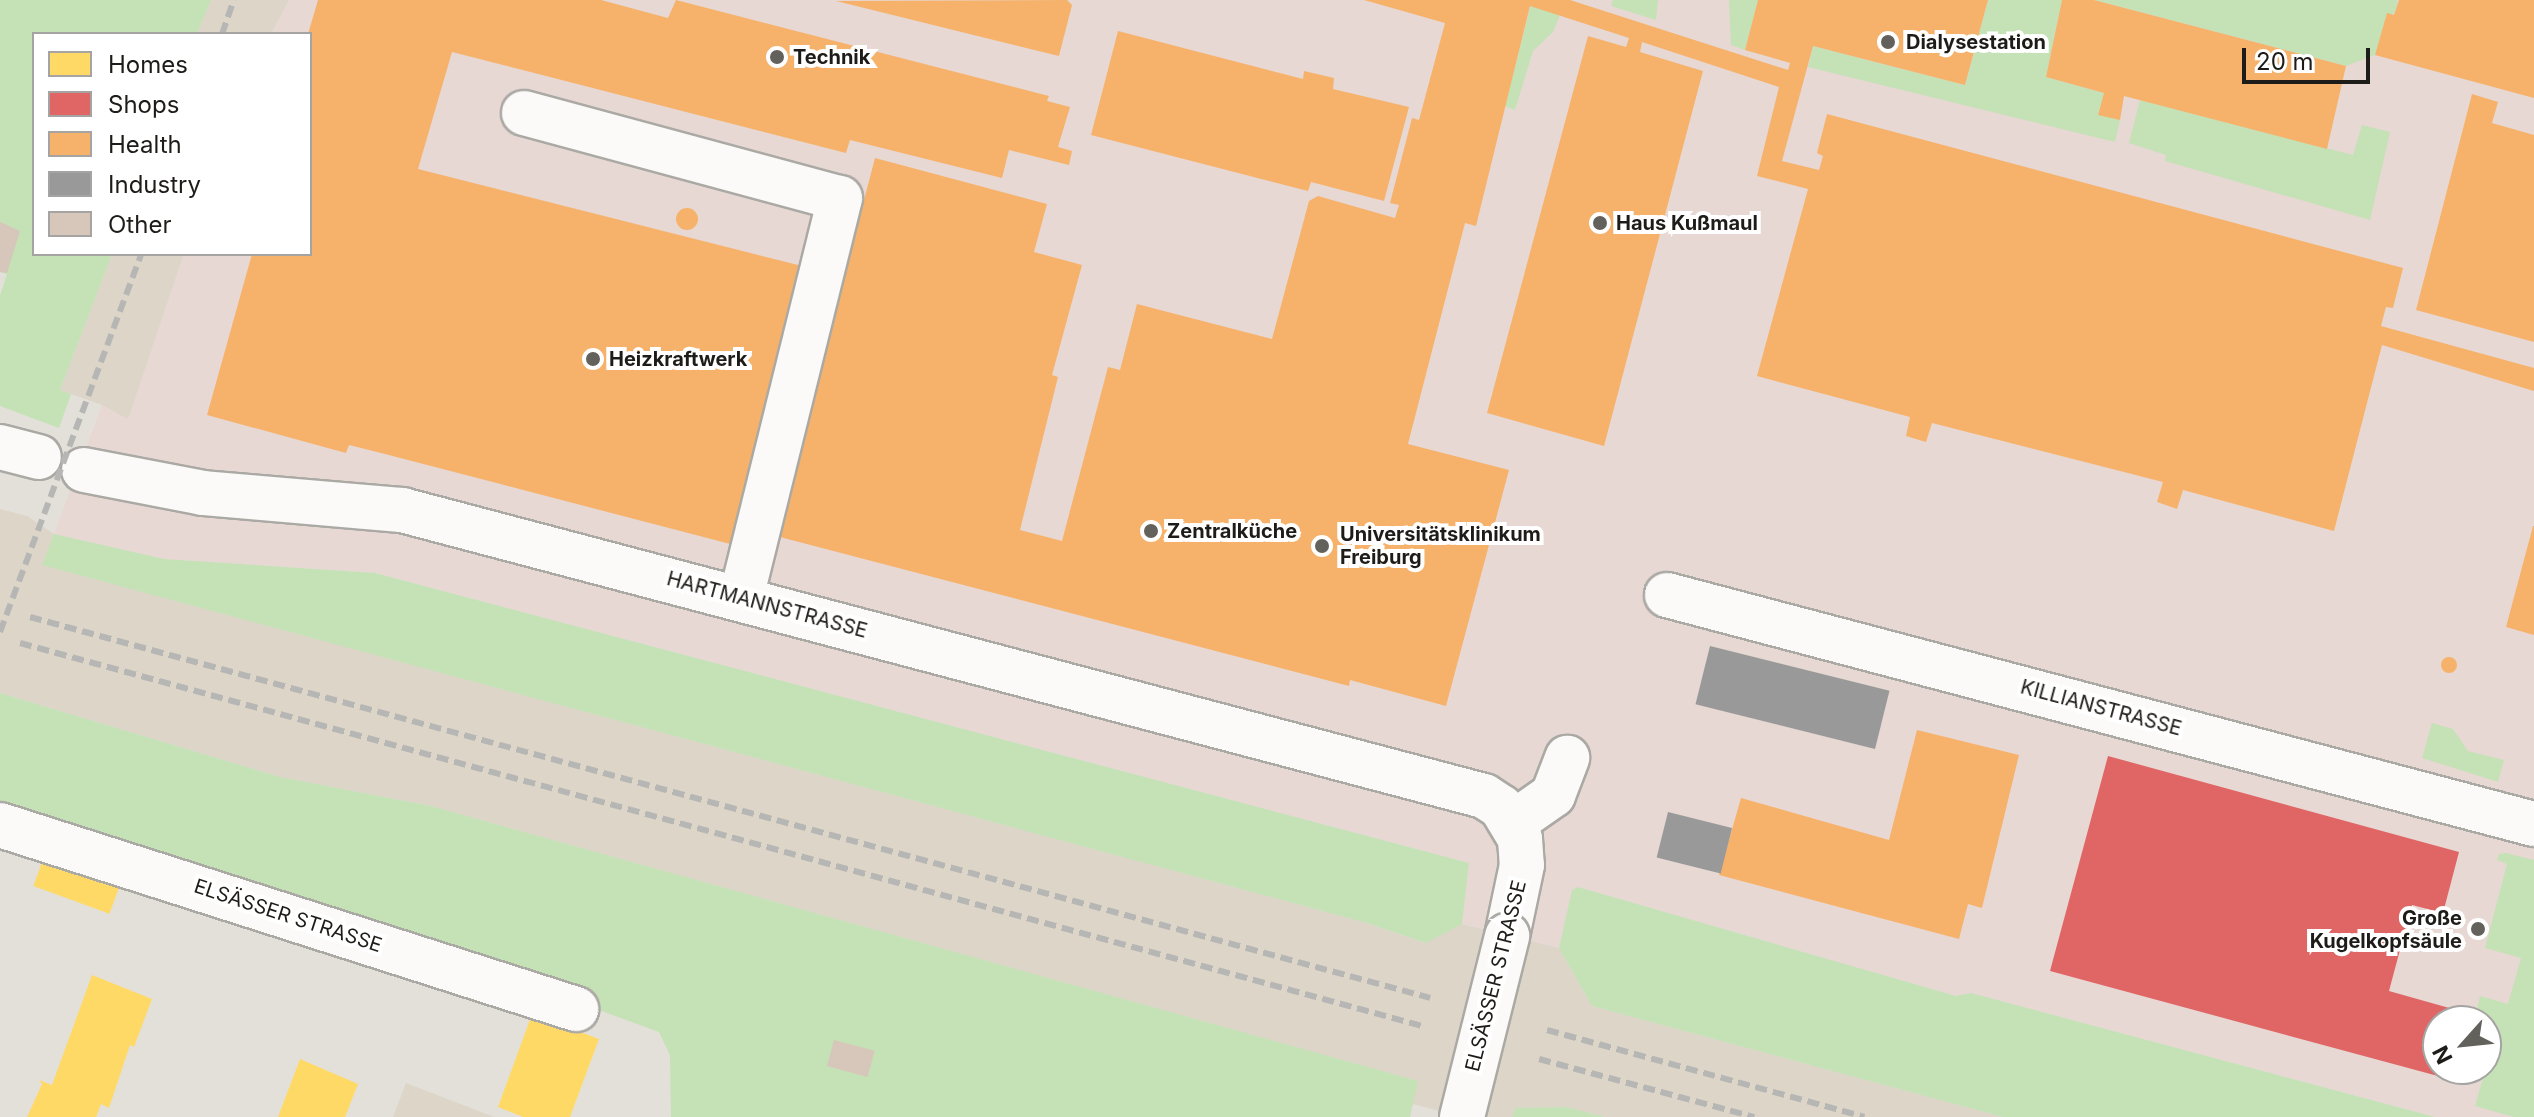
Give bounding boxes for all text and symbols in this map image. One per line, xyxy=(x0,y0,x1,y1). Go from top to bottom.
place label: Dialysestation xyxy=(1906,30,2046,54)
marker: Dialysestation xyxy=(1877,31,1899,53)
legend xyxy=(32,32,312,256)
scale bar xyxy=(2246,32,2374,82)
place label: Technik xyxy=(793,45,870,69)
text: 20 m xyxy=(2256,47,2314,76)
marker: Technik xyxy=(768,48,786,66)
text: Homes xyxy=(108,50,188,79)
text: Shops xyxy=(108,90,179,119)
text: Health xyxy=(108,130,182,159)
text: Industry xyxy=(108,170,201,199)
text: Other xyxy=(108,210,171,239)
place label: Haus Kußmaul xyxy=(1616,211,1758,235)
marker: Haus Kußmaul xyxy=(1591,214,1609,232)
place label: Heizkraftwerk xyxy=(609,347,747,371)
marker: Heizkraftwerk xyxy=(584,350,602,368)
place label: Zentralküche xyxy=(1167,519,1297,543)
marker: Zentralküche xyxy=(1142,522,1160,540)
place label: Universitätsklinikum Freiburg xyxy=(1340,522,1541,569)
marker: Universitätsklinikum Freiburg xyxy=(1311,535,1333,557)
street label: HARTMANNSTRASSE xyxy=(664,567,870,643)
street label: KILLIANSTRASSE xyxy=(2018,675,2184,741)
street label: ELSÄSSER STRASSE xyxy=(191,874,385,958)
street label: ELSÄSSER STRASSE xyxy=(1461,878,1531,1074)
place label: Große Kugelkopfsäule xyxy=(2310,906,2462,953)
marker: Große Kugelkopfsäule xyxy=(2469,920,2487,938)
north arrow xyxy=(2422,1005,2502,1085)
text: N xyxy=(2427,1042,2458,1068)

